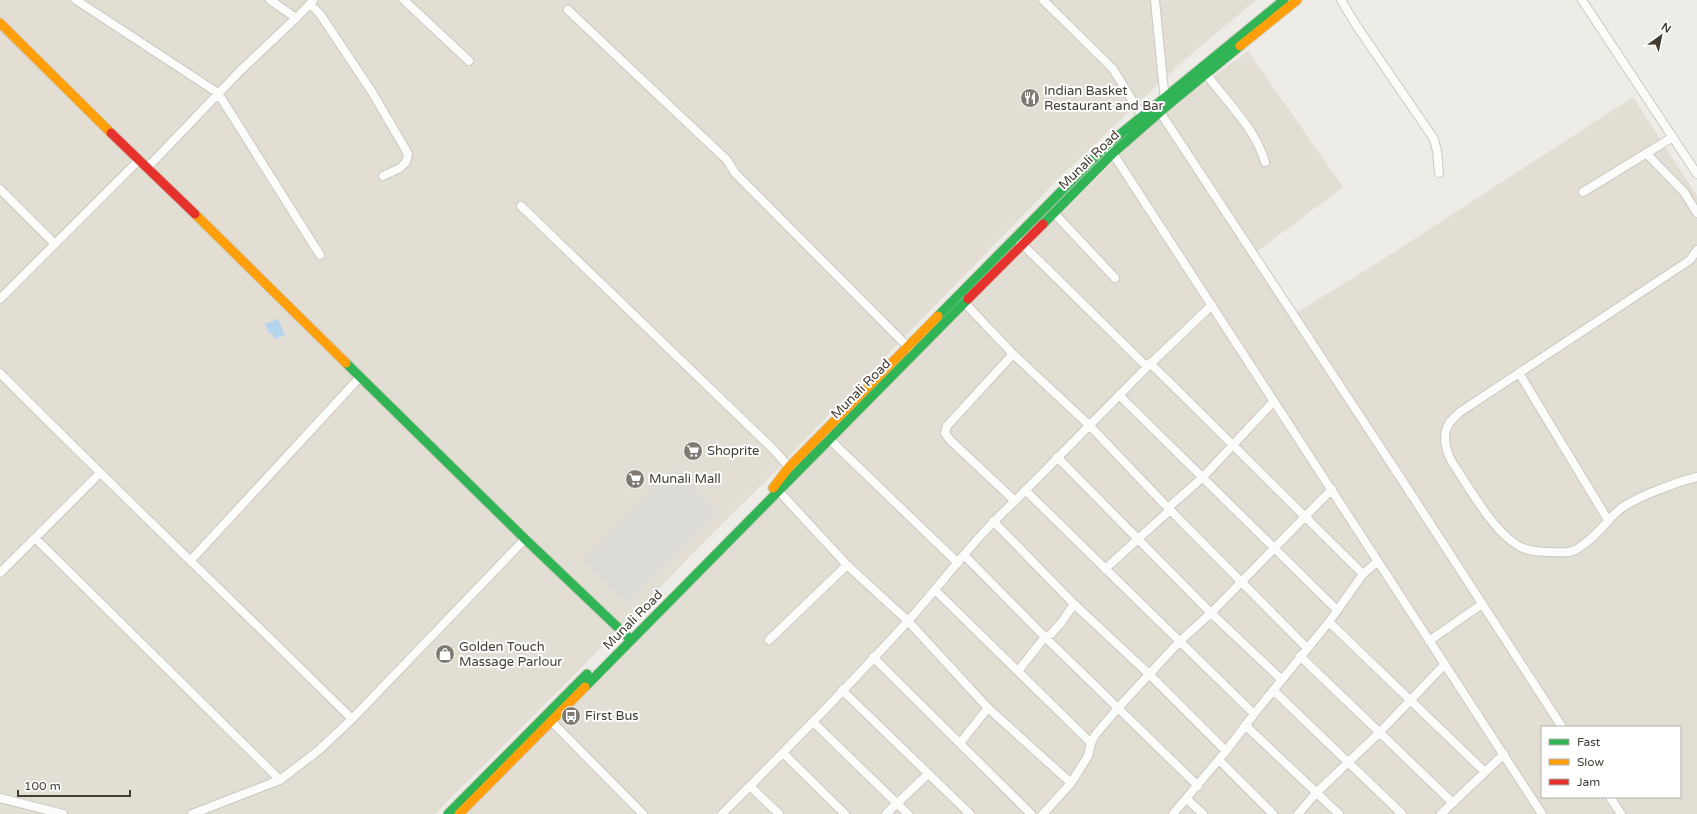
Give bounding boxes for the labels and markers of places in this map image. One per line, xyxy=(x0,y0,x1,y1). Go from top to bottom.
place label: Indian Basket Restaurant and Bar xyxy=(1044,83,1163,114)
restaurant icon: Indian Basket Restaurant and Bar xyxy=(1019,87,1041,109)
supermarket icon: Shoprite xyxy=(682,440,704,462)
place label: Shoprite xyxy=(707,443,759,459)
supermarket icon: Munali Mall xyxy=(624,468,646,490)
place label: Munali Mall xyxy=(649,471,721,487)
place label: Golden Touch Massage Parlour xyxy=(459,639,562,670)
shop icon: Golden Touch Massage Parlour xyxy=(434,643,456,665)
bus stop icon: First Bus xyxy=(560,705,582,727)
place label: First Bus xyxy=(585,708,639,724)

